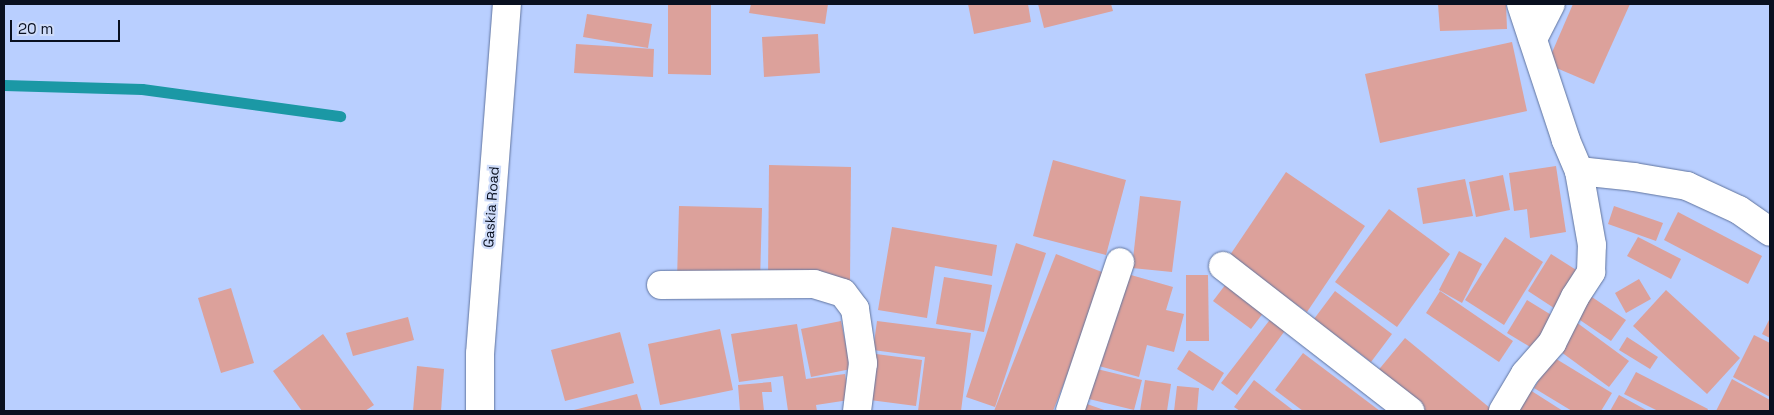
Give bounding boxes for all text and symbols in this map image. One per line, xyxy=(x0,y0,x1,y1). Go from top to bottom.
scale bar xyxy=(12,10,122,42)
text: 20 m xyxy=(18,19,53,38)
street label: Gaskia Road xyxy=(480,166,502,248)

